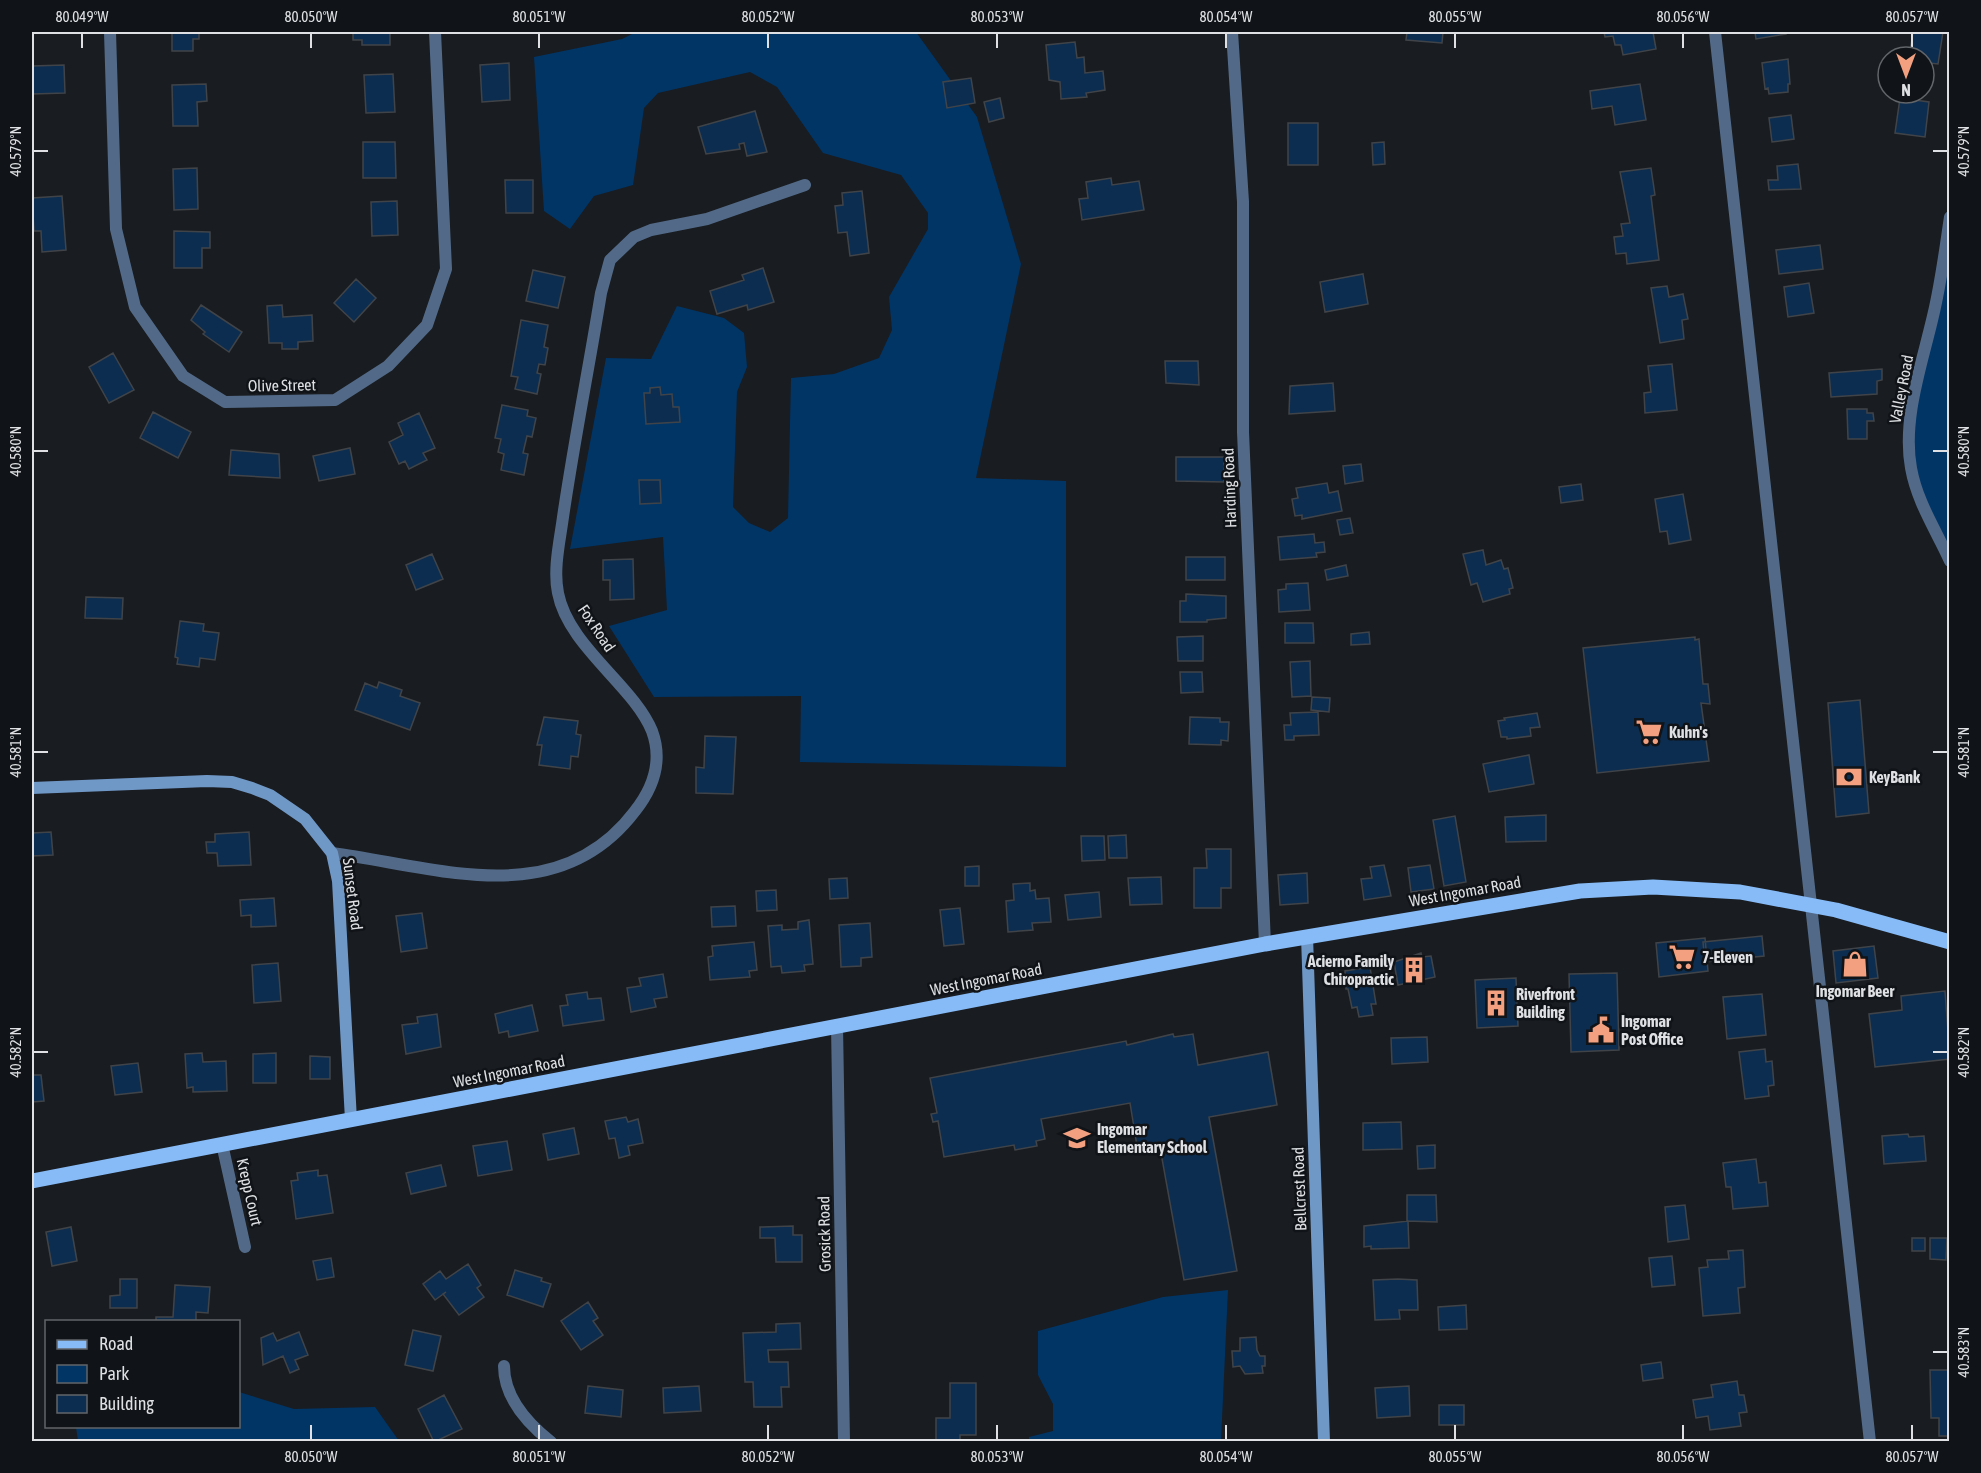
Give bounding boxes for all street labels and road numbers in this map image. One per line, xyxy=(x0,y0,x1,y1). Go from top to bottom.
street label: Valley Road xyxy=(1886,353,1917,425)
street label: Olive Street xyxy=(248,375,317,395)
street label: Harding Road xyxy=(1219,448,1240,528)
street label: Fox Road xyxy=(575,601,619,655)
street label: Sunset Road xyxy=(340,857,366,931)
street label: West Ingomar Road xyxy=(1408,872,1522,911)
street label: West Ingomar Road xyxy=(929,959,1043,1000)
street label: West Ingomar Road xyxy=(452,1051,566,1092)
street label: Bellcrest Road xyxy=(1289,1147,1309,1231)
street label: Krepp Court xyxy=(233,1156,267,1228)
street label: Grosick Road xyxy=(814,1196,834,1272)

